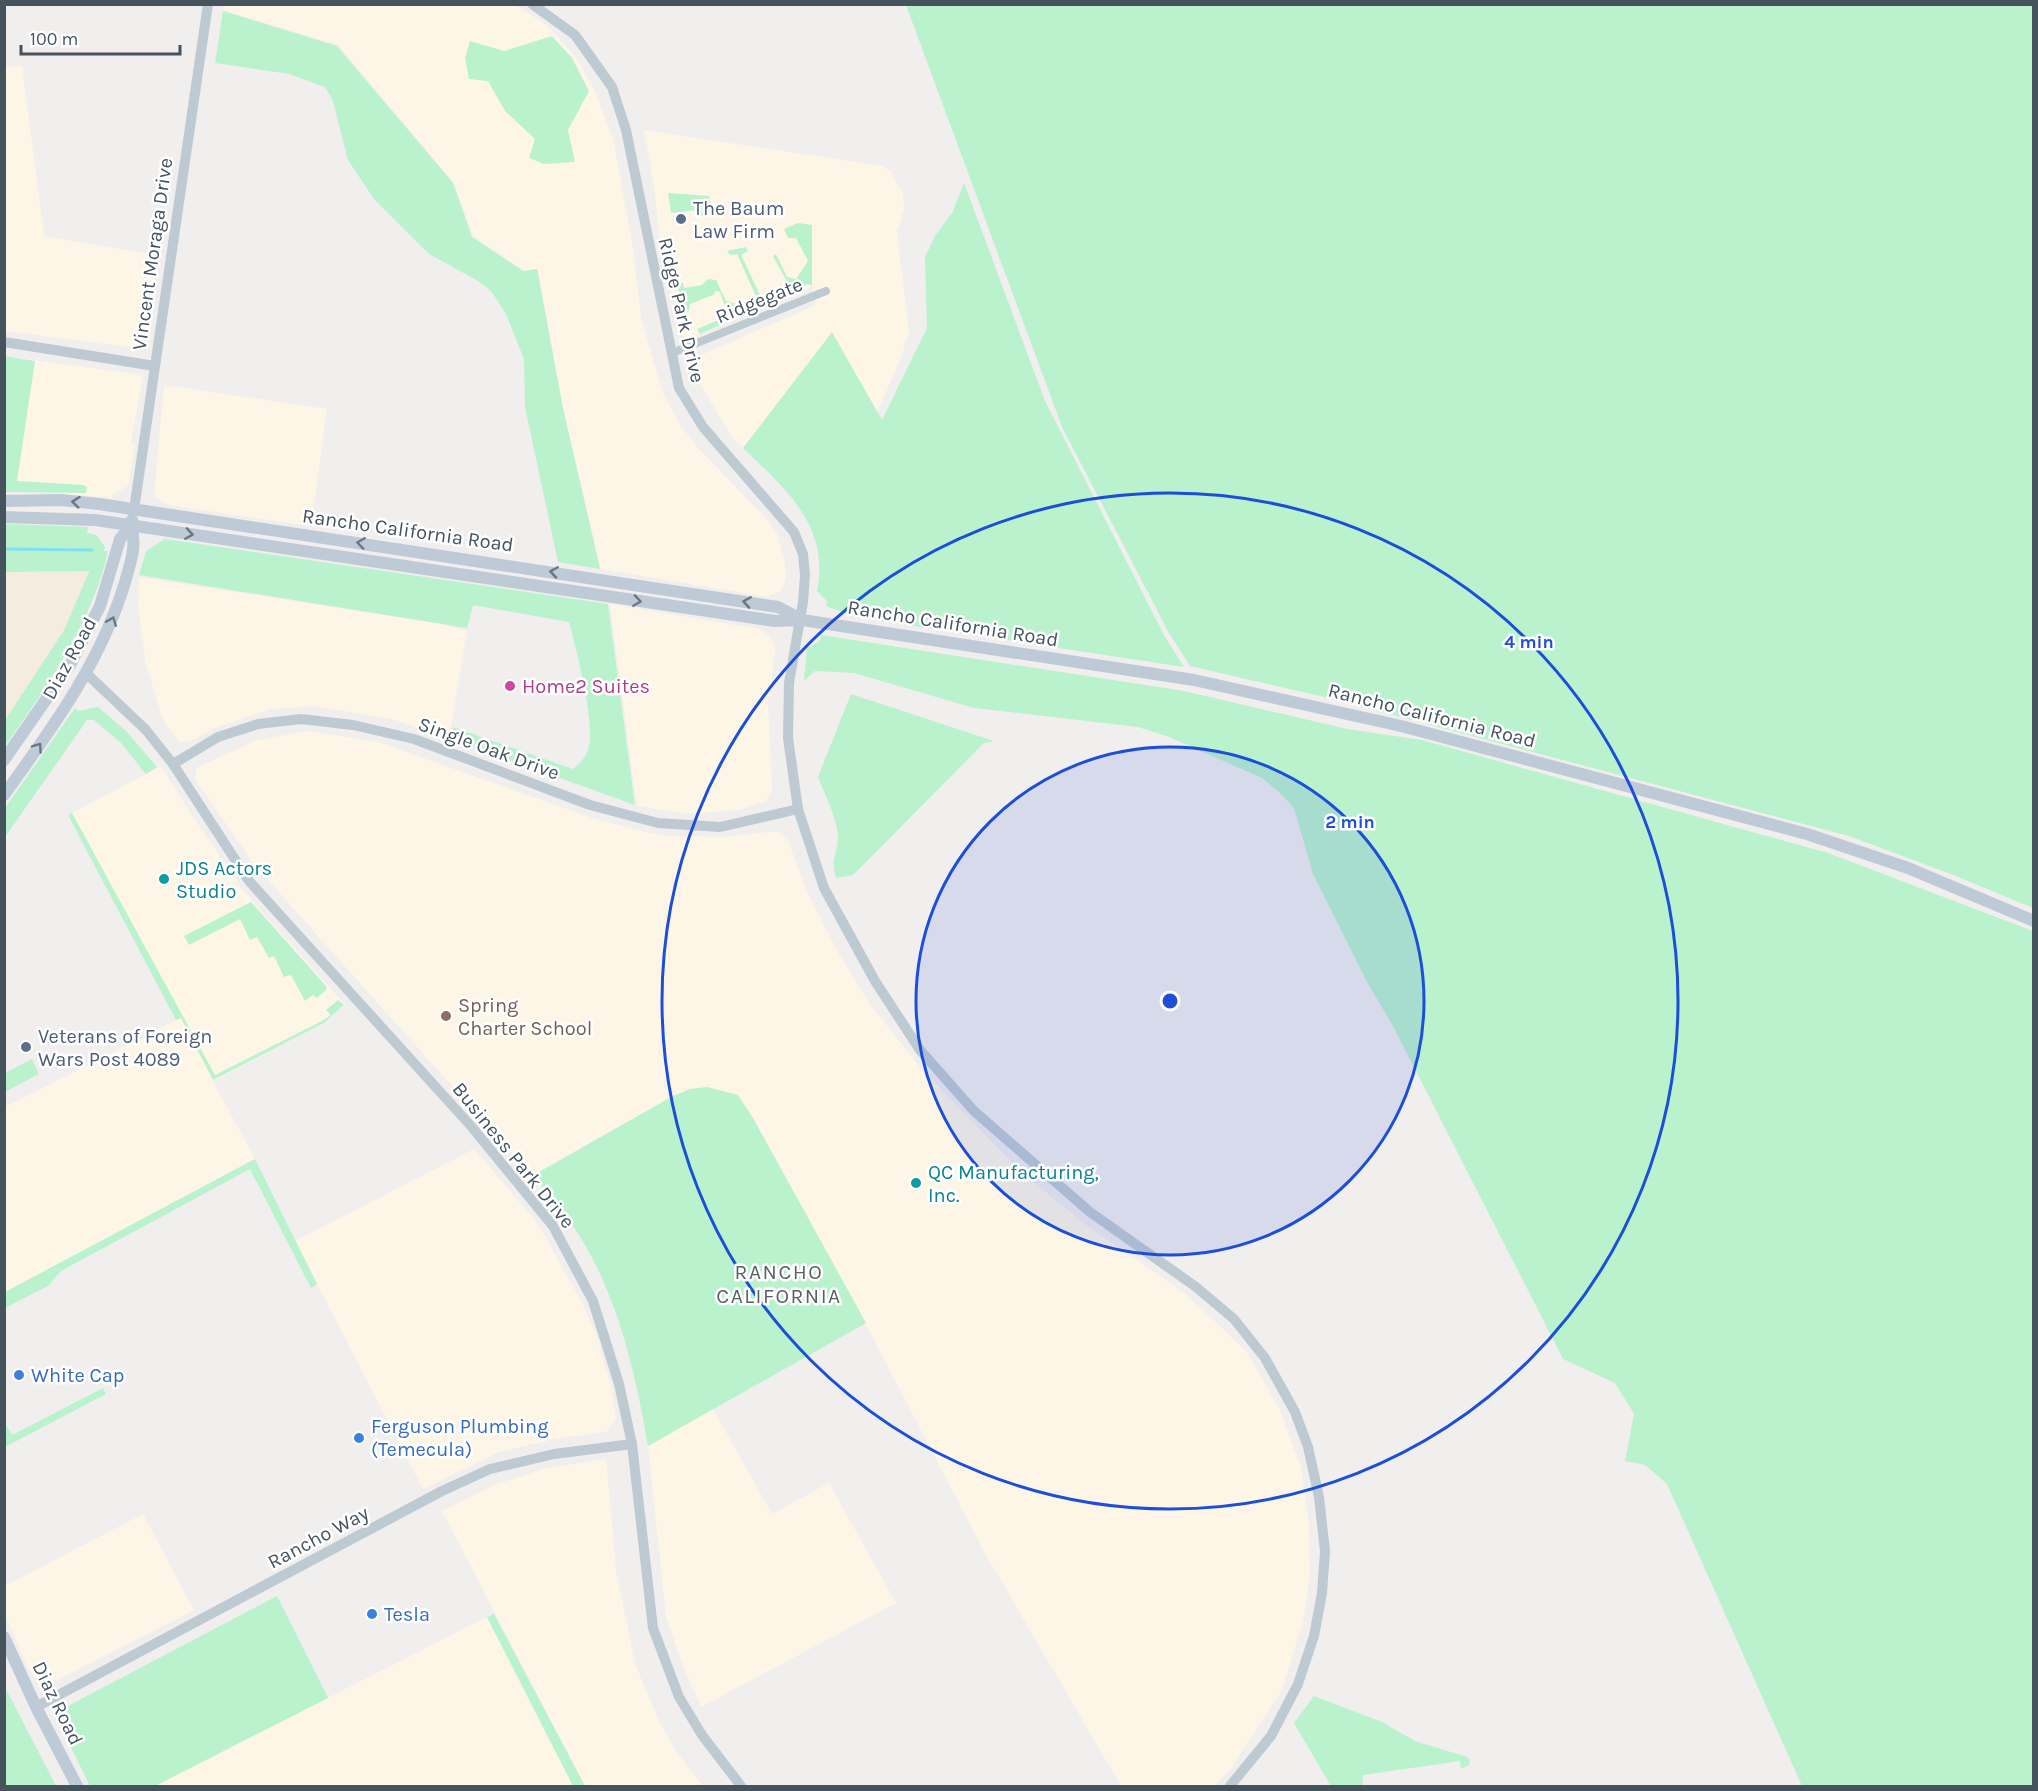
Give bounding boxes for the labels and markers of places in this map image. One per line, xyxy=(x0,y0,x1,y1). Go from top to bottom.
place label: The Baum Law Firm xyxy=(693,197,784,243)
marker: The Baum Law Firm xyxy=(674,212,688,226)
place label: Home2 Suites xyxy=(522,675,650,698)
marker: Home2 Suites xyxy=(503,679,517,693)
place label: JDS Actors Studio xyxy=(176,857,272,903)
marker: JDS Actors Studio xyxy=(157,872,171,886)
centre of rings xyxy=(1160,991,1180,1011)
place label: Spring Charter School xyxy=(458,994,592,1040)
marker: Spring Charter School xyxy=(439,1009,453,1023)
place label: Veterans of Foreign Wars Post 4089 xyxy=(38,1025,212,1071)
marker: Veterans of Foreign Wars Post 4089 xyxy=(19,1040,33,1054)
place label: QC Manufacturing, Inc. xyxy=(928,1161,1099,1207)
marker: QC Manufacturing, Inc. xyxy=(909,1176,923,1190)
place label: White Cap xyxy=(31,1364,124,1387)
marker: White Cap xyxy=(12,1368,26,1382)
place label: Ferguson Plumbing (Temecula) xyxy=(371,1415,548,1461)
marker: Ferguson Plumbing (Temecula) xyxy=(352,1431,366,1445)
place label: Tesla xyxy=(384,1603,430,1626)
marker: Tesla xyxy=(365,1607,379,1621)

